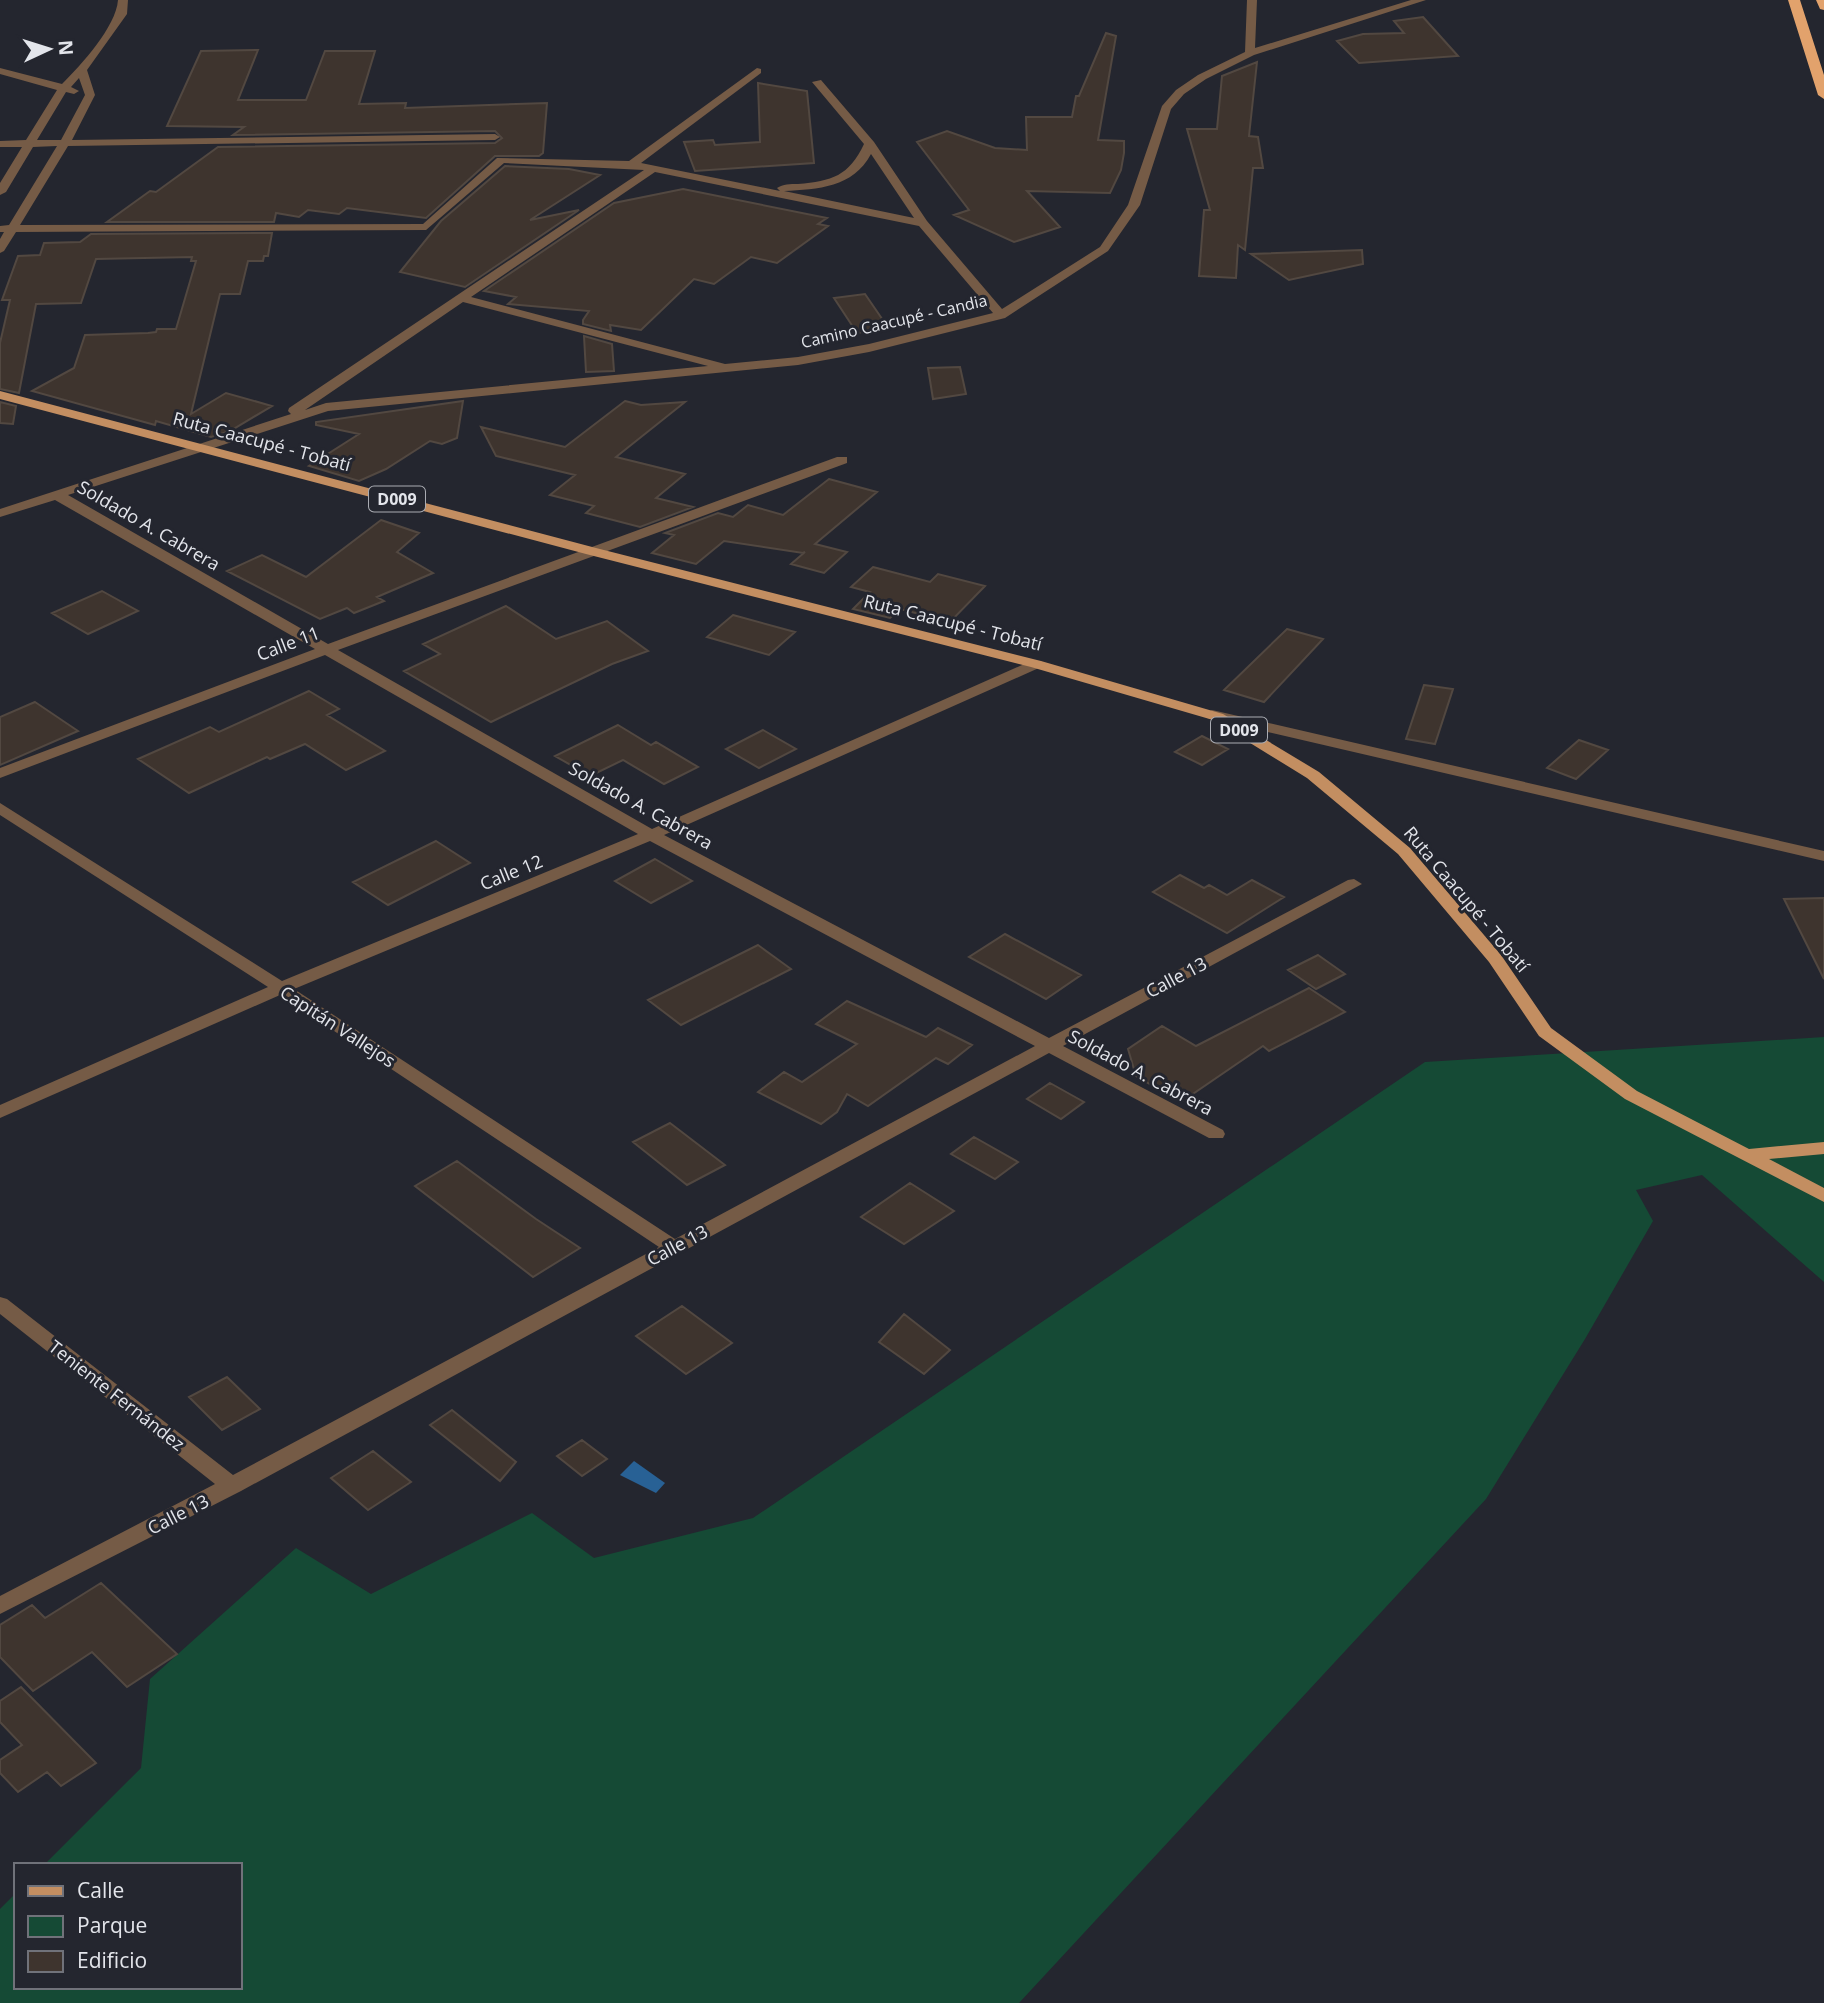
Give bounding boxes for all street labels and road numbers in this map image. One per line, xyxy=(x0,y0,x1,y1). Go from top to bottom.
street label: Camino Caacupé - Candia xyxy=(799,289,989,353)
street label: Ruta Caacupé - Tobatí xyxy=(170,406,354,476)
street label: Soldado A. Cabrera xyxy=(73,474,225,576)
road number: D009 xyxy=(369,486,425,512)
street label: Ruta Caacupé - Tobatí xyxy=(861,588,1045,656)
street label: Calle 11 xyxy=(253,620,323,666)
road number: D009 xyxy=(1211,718,1267,743)
street label: Soldado A. Cabrera xyxy=(565,756,717,854)
street label: Ruta Caacupé - Tobatí xyxy=(1399,821,1535,977)
street label: Calle 12 xyxy=(476,849,546,895)
street label: Calle 13 xyxy=(1141,951,1211,1003)
street label: Capitán Vallejos xyxy=(276,980,400,1072)
street label: Soldado A. Cabrera xyxy=(1064,1024,1218,1120)
street label: Calle 13 xyxy=(642,1219,712,1271)
street label: Teniente Fernández xyxy=(44,1334,190,1456)
street label: Calle 13 xyxy=(143,1488,213,1540)

